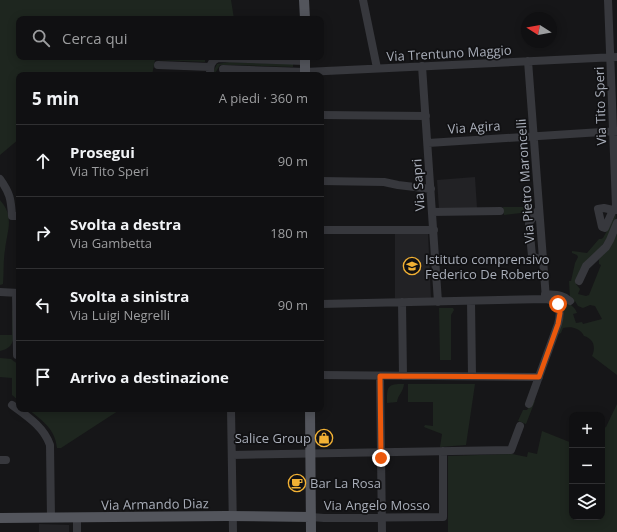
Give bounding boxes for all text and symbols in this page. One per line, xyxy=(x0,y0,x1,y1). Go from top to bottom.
north arrow xyxy=(521,12,557,48)
search box xyxy=(16,16,324,60)
icon: search xyxy=(30,27,52,49)
text: Cerca qui xyxy=(62,28,128,48)
street label: Via Trentuno Maggio xyxy=(386,41,512,65)
street label: Via Tito Speri xyxy=(590,66,610,146)
text: 5 min xyxy=(32,87,79,110)
text: A piedi · 360 m xyxy=(219,89,308,107)
street label: Via Agira xyxy=(447,116,501,138)
street label: Via Pietro Maroncelli xyxy=(512,118,538,244)
text: Prosegui xyxy=(70,142,135,162)
icon: ahead xyxy=(32,150,54,172)
text: 90 m xyxy=(278,152,308,170)
street label: Via Sapri xyxy=(407,158,429,212)
text: Via Tito Speri xyxy=(70,162,149,180)
text: Svolta a destra xyxy=(70,214,181,234)
icon: right xyxy=(32,222,54,244)
text: 180 m xyxy=(270,224,308,242)
text: Via Gambetta xyxy=(70,234,152,252)
place label: Istituto comprensivo Federico De Roberto xyxy=(425,250,550,283)
school or university icon: Istituto comprensivo Federico De Roberto xyxy=(402,256,422,276)
text: Svolta a sinistra xyxy=(70,286,189,306)
icon: left xyxy=(32,294,54,316)
route start xyxy=(549,295,567,313)
text: 90 m xyxy=(278,296,308,314)
text: Via Luigi Negrelli xyxy=(70,306,170,324)
icon: arrive xyxy=(32,366,54,388)
text: Arrivo a destinazione xyxy=(70,367,229,387)
map controls xyxy=(569,412,605,520)
button: + xyxy=(569,412,605,448)
shop icon: Salice Group xyxy=(314,428,334,448)
place label: Salice Group xyxy=(235,429,311,447)
button: − xyxy=(569,448,605,484)
route end xyxy=(372,449,390,467)
cafe icon: Bar La Rosa xyxy=(287,473,307,493)
place label: Bar La Rosa xyxy=(310,474,381,492)
button: layers xyxy=(569,484,605,520)
street label: Via Armando Diaz xyxy=(101,494,209,514)
street label: Via Angelo Mosso xyxy=(324,496,430,514)

